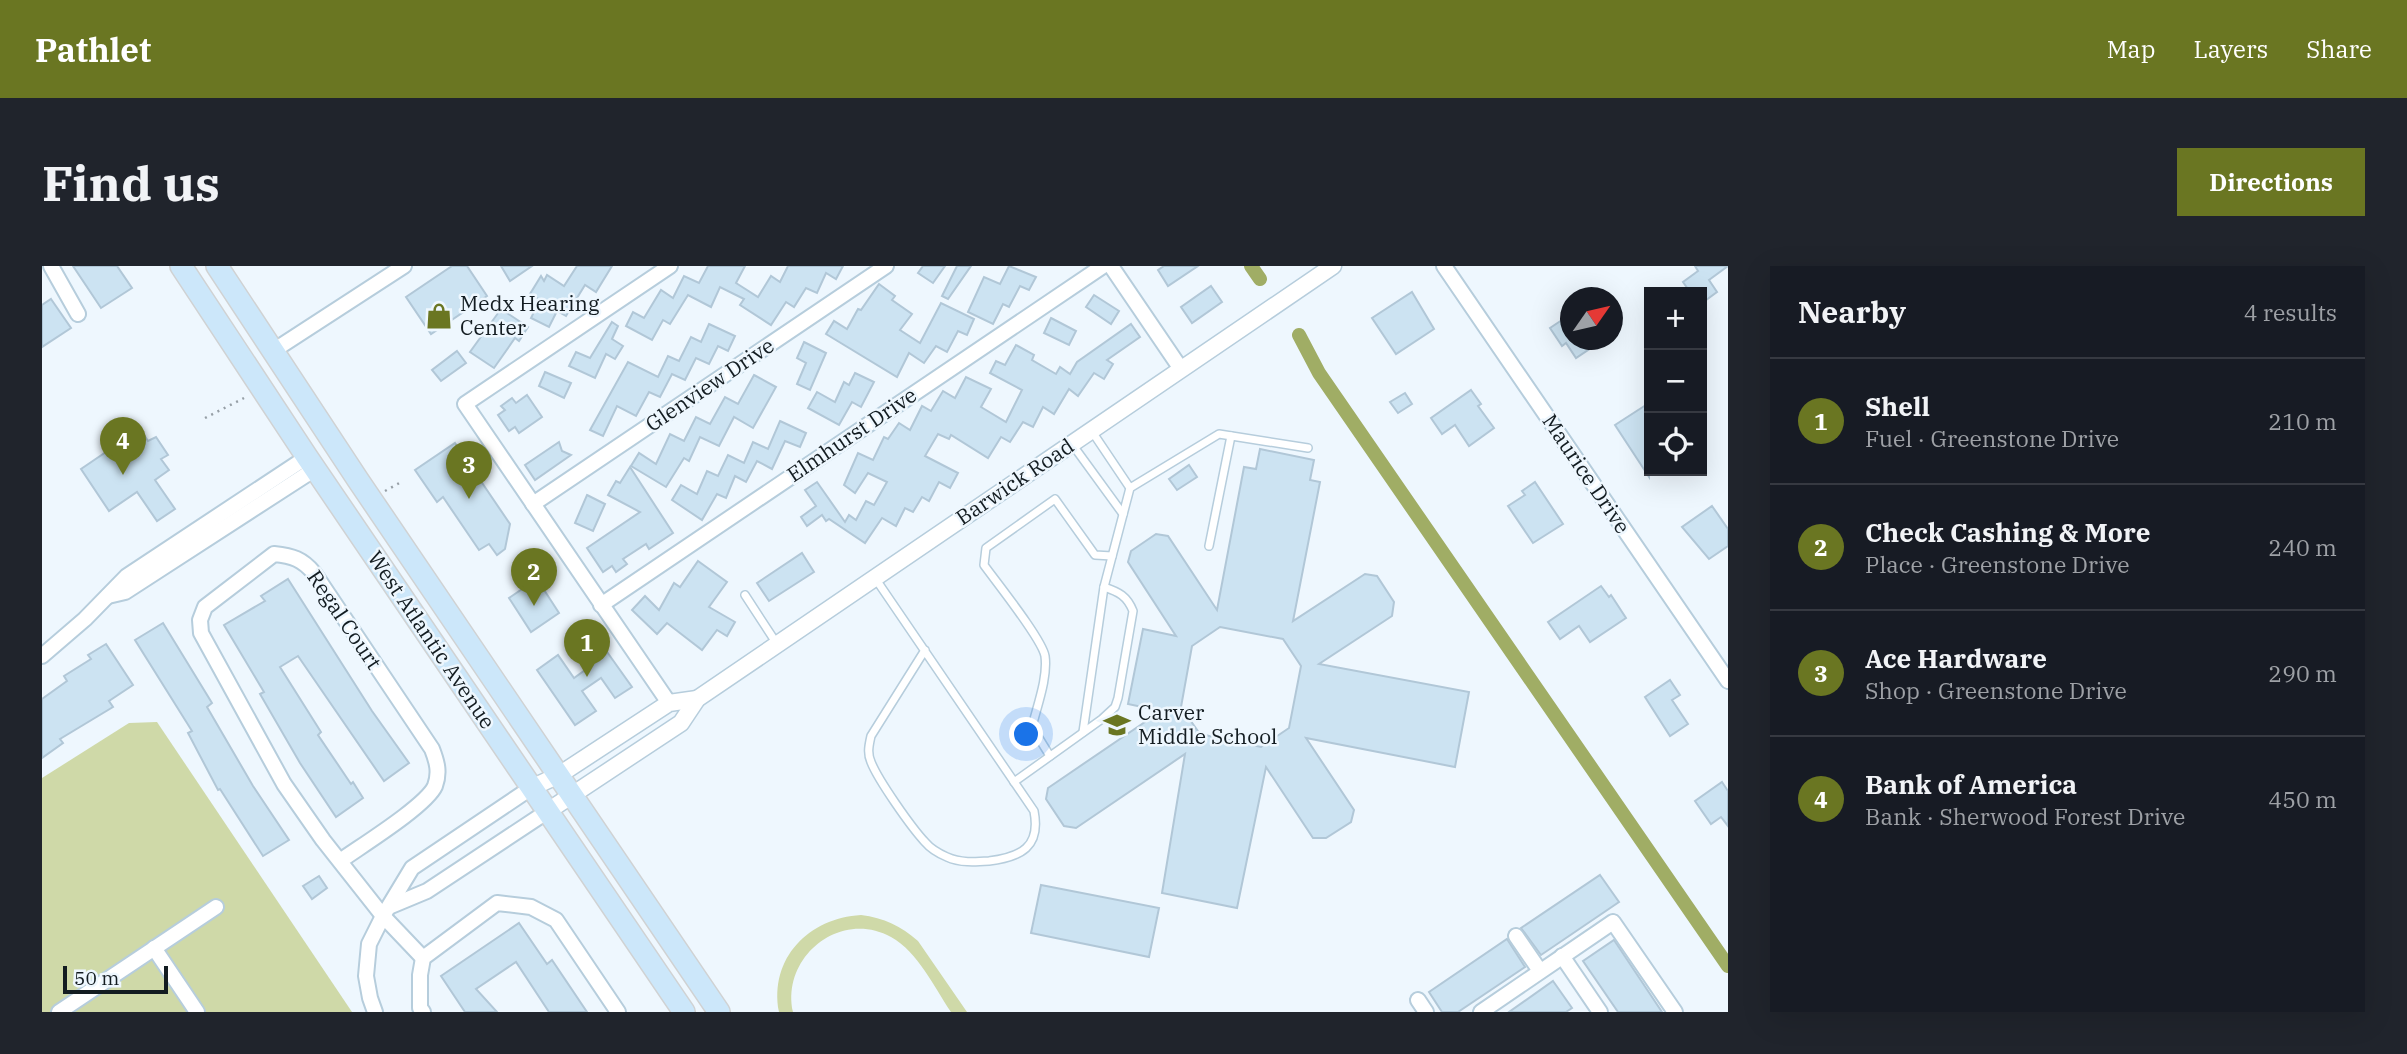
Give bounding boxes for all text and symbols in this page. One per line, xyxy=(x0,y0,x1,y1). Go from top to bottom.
text: Pathlet xyxy=(35,28,151,71)
text: Map xyxy=(2107,33,2155,65)
text: Layers xyxy=(2193,33,2268,65)
text: Share xyxy=(2306,33,2372,65)
button: Directions xyxy=(2177,148,2365,216)
text: Find us xyxy=(42,151,220,214)
north arrow xyxy=(1560,287,1623,350)
map controls xyxy=(1644,287,1707,476)
button: + xyxy=(1644,287,1707,350)
place label: Medx Hearing Center xyxy=(460,289,600,341)
text: Nearby xyxy=(1798,292,1906,331)
text: 4 results xyxy=(2244,297,2337,327)
shop icon: Medx Hearing Center xyxy=(424,301,454,331)
street label: Glenview Drive xyxy=(640,331,779,437)
button: − xyxy=(1644,350,1707,413)
street label: Elmhurst Drive xyxy=(781,380,922,488)
text: Shell xyxy=(1865,389,1930,423)
text: 1 xyxy=(1814,406,1828,436)
text: 210 m xyxy=(2268,406,2337,436)
street label: Maurice Drive xyxy=(1537,408,1637,539)
button: locate xyxy=(1644,413,1707,476)
pin: 4 xyxy=(100,417,146,475)
text: Fuel · Greenstone Drive xyxy=(1865,423,2119,453)
street label: Barwick Road xyxy=(950,431,1079,531)
pin: 3 xyxy=(446,441,492,499)
text: Check Cashing & More xyxy=(1865,515,2151,549)
text: 2 xyxy=(1814,532,1828,562)
text: 240 m xyxy=(2268,532,2337,562)
street label: West Atlantic Avenue xyxy=(362,545,502,734)
pin: 2 xyxy=(511,548,557,606)
text: Place · Greenstone Drive xyxy=(1865,549,2130,579)
street label: Regal Court xyxy=(301,564,388,675)
pin: 1 xyxy=(564,619,610,677)
text: Ace Hardware xyxy=(1865,641,2047,675)
text: 3 xyxy=(1814,658,1828,688)
text: 290 m xyxy=(2268,658,2337,688)
text: Shop · Greenstone Drive xyxy=(1865,675,2127,705)
place label: Carver Middle School xyxy=(1138,698,1277,750)
school or university icon: Carver Middle School xyxy=(1102,710,1132,740)
your location xyxy=(1009,717,1043,751)
text: Bank of America xyxy=(1865,767,2077,801)
text: 4 xyxy=(1814,784,1828,814)
text: 450 m xyxy=(2268,784,2337,814)
text: Bank · Sherwood Forest Drive xyxy=(1865,801,2185,831)
scale bar xyxy=(63,963,168,995)
text: 50 m xyxy=(74,966,119,990)

